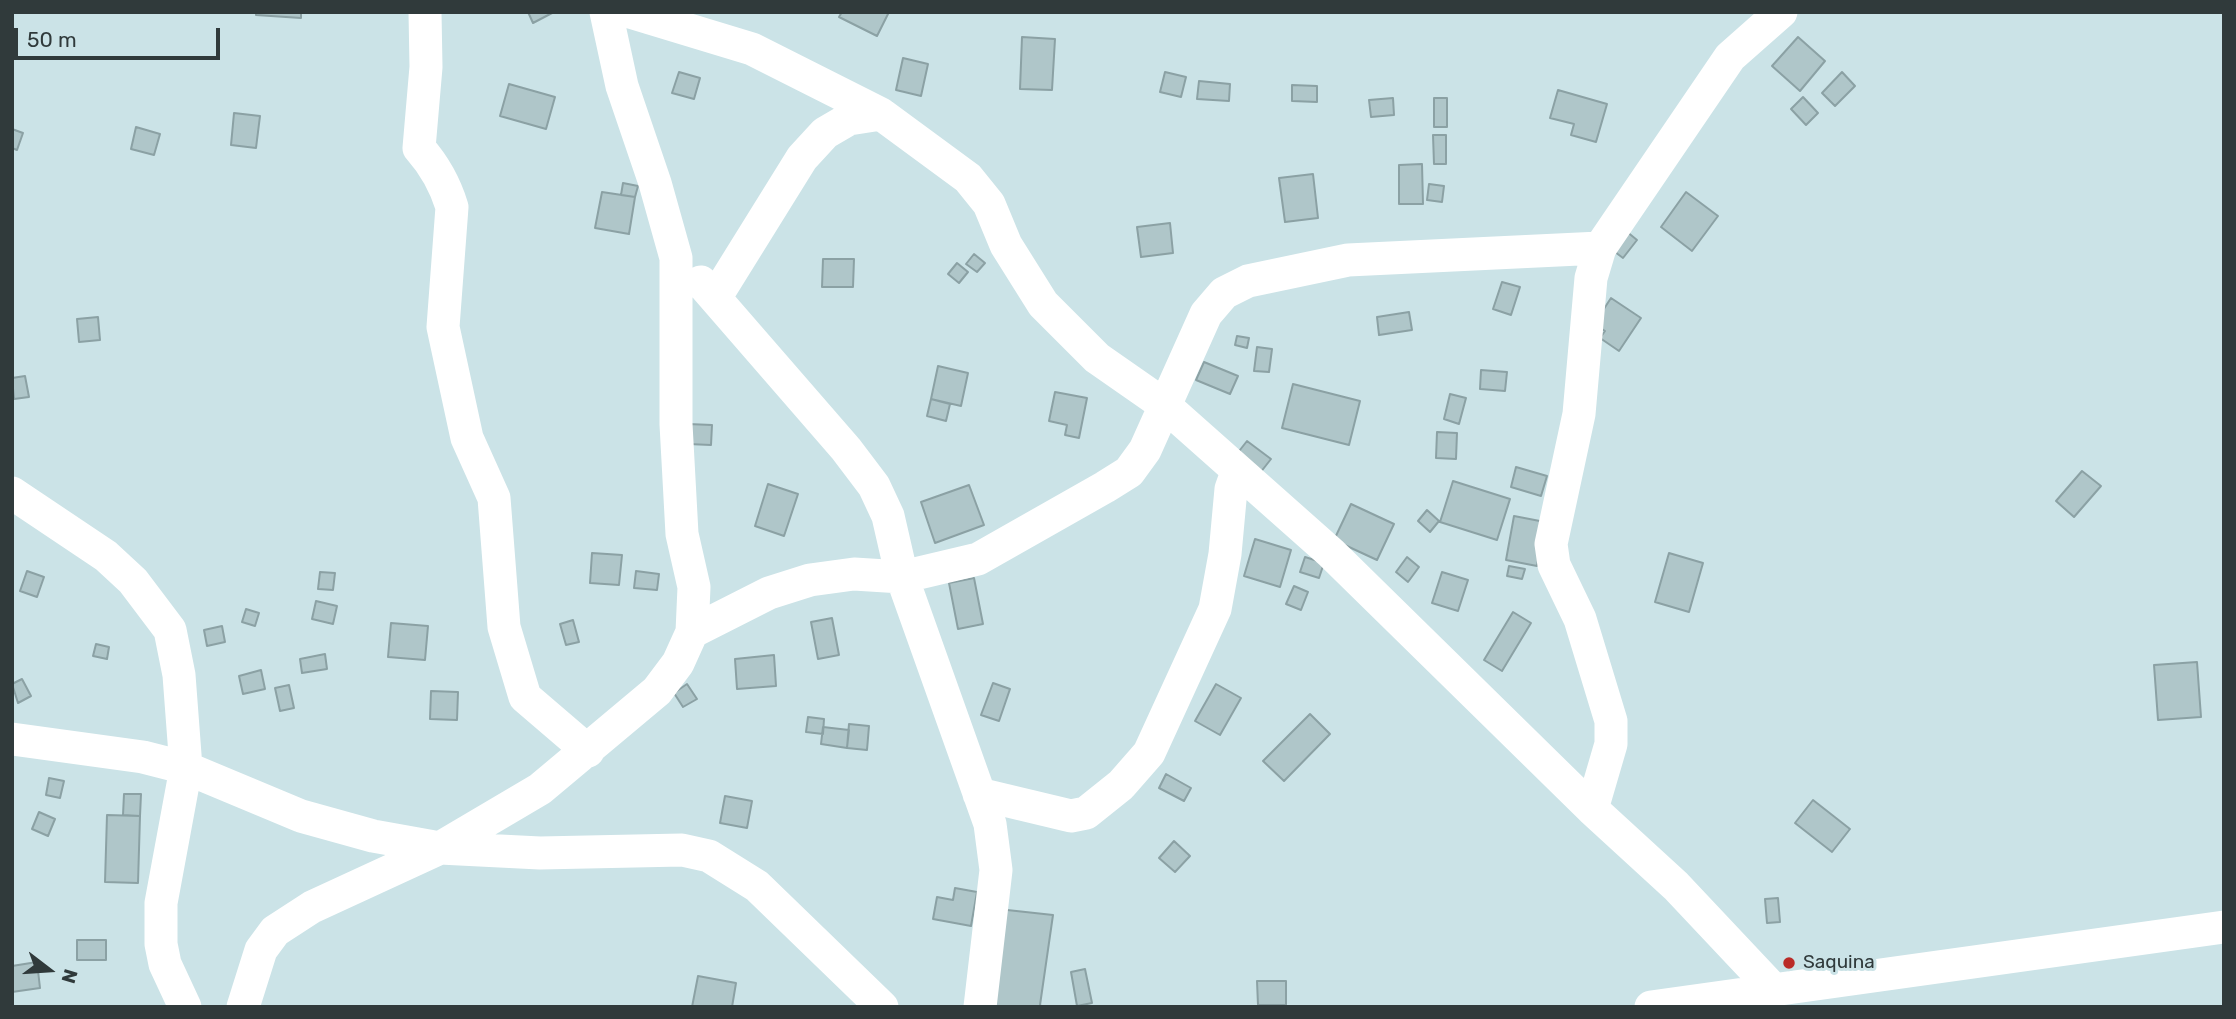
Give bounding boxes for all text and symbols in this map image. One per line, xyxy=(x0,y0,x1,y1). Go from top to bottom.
scale bar xyxy=(18,14,224,58)
text: 50 m xyxy=(27,27,77,52)
north arrow xyxy=(14,935,84,1005)
place label: Saquina xyxy=(1803,952,1875,974)
marker: Saquina xyxy=(1781,955,1797,971)
text: N xyxy=(57,966,83,986)

